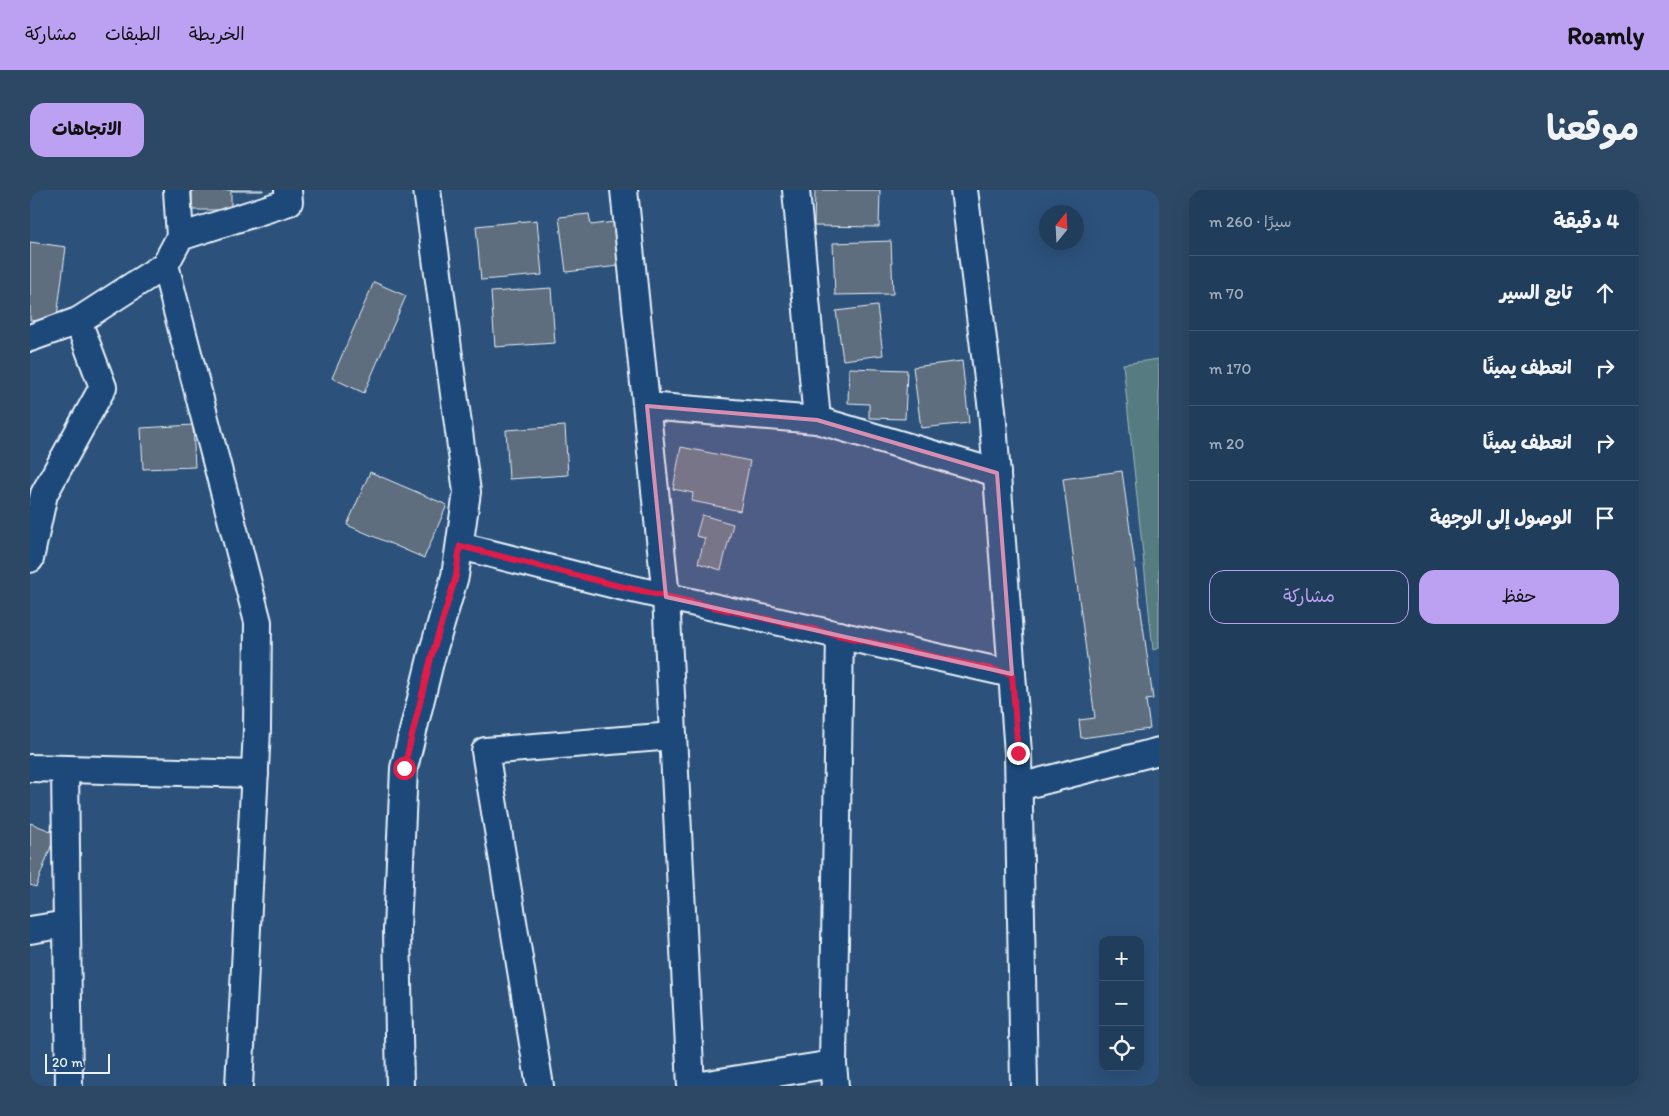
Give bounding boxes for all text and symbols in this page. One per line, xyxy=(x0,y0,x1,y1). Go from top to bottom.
text: Roamly xyxy=(1567,21,1644,50)
text: مشاركة xyxy=(25,23,77,45)
text: الطبقات xyxy=(105,23,161,45)
text: الخريطة xyxy=(189,23,245,45)
button: الاتجاهات xyxy=(30,103,144,157)
text: موقعنا xyxy=(1546,107,1639,149)
north arrow xyxy=(1039,205,1084,250)
text: 4 دقيقة xyxy=(1553,208,1619,233)
text: سيرًا · 260 m xyxy=(1209,212,1292,231)
icon: ahead xyxy=(1591,279,1619,307)
text: تابع السير xyxy=(1500,281,1572,304)
text: 70 m xyxy=(1209,284,1244,303)
icon: right xyxy=(1591,354,1619,382)
text: انعطف يمينًا xyxy=(1483,356,1572,379)
text: 170 m xyxy=(1209,359,1251,378)
icon: right xyxy=(1591,429,1619,457)
text: انعطف يمينًا xyxy=(1483,431,1572,454)
text: 20 m xyxy=(1209,434,1244,453)
icon: arrive xyxy=(1591,504,1619,532)
text: الوصول إلى الوجهة xyxy=(1430,506,1572,529)
button: مشاركة xyxy=(1209,570,1409,624)
button: حفظ xyxy=(1419,570,1619,624)
route end xyxy=(1007,742,1030,765)
route start xyxy=(393,757,416,780)
map controls xyxy=(1099,936,1144,1071)
button: + xyxy=(1099,936,1144,981)
button: − xyxy=(1099,981,1144,1026)
button: locate xyxy=(1099,1026,1144,1071)
scale bar xyxy=(45,1051,110,1074)
text: 20 m xyxy=(52,1054,83,1071)

